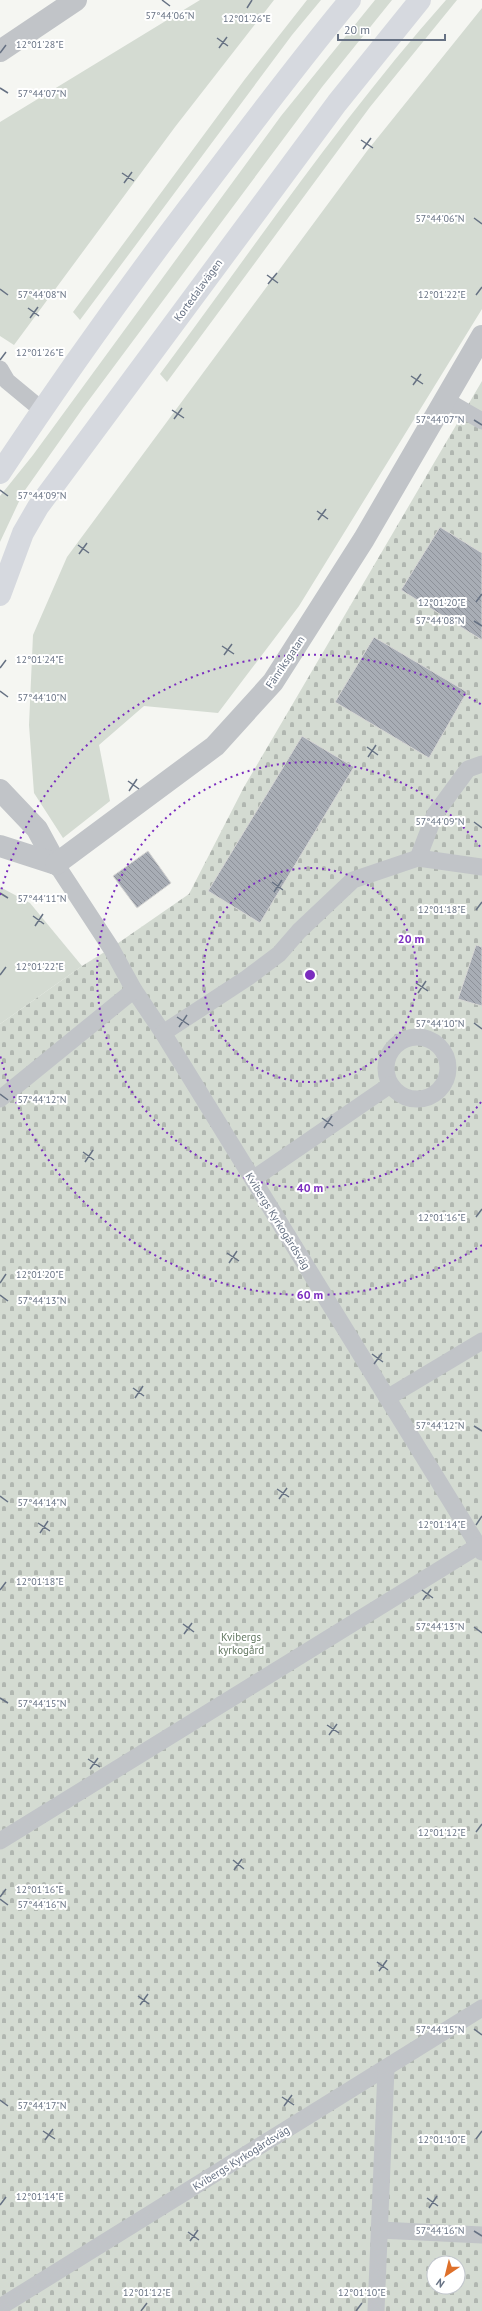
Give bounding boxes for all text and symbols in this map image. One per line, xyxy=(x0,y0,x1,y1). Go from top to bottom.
text: 57°44'06"N xyxy=(145,9,195,22)
text: 12°01'26"E xyxy=(223,12,271,25)
scale bar xyxy=(338,16,445,42)
text: 20 m xyxy=(344,22,370,37)
text: 12°01'28"E xyxy=(16,38,64,51)
text: 57°44'07"N xyxy=(17,87,67,100)
text: 57°44'06"N xyxy=(415,212,465,225)
street label: Kortedalavägen xyxy=(171,256,225,324)
text: 57°44'08"N xyxy=(17,288,67,301)
text: 12°01'22"E xyxy=(418,288,466,301)
text: 12°01'26"E xyxy=(16,346,64,359)
text: 57°44'07"N xyxy=(415,413,465,426)
text: 57°44'09"N xyxy=(17,489,67,502)
text: 12°01'20"E xyxy=(418,596,466,609)
text: 57°44'08"N xyxy=(415,614,465,627)
street label: Fänriksgatan xyxy=(262,633,308,691)
text: 12°01'24"E xyxy=(16,653,64,666)
text: 57°44'10"N xyxy=(17,691,67,704)
text: 57°44'09"N xyxy=(415,815,465,828)
text: 57°44'11"N xyxy=(17,892,67,905)
text: 12°01'18"E xyxy=(418,903,466,916)
text: 20 m xyxy=(398,931,424,946)
text: 12°01'22"E xyxy=(16,960,64,973)
centre of rings xyxy=(303,968,317,982)
text: 57°44'10"N xyxy=(415,1017,465,1030)
text: 57°44'12"N xyxy=(17,1093,67,1106)
street label: Kvibergs Kyrkogårdsväg xyxy=(243,1170,314,1272)
text: 40 m xyxy=(297,1180,323,1195)
text: 12°01'16"E xyxy=(418,1211,466,1224)
text: 12°01'20"E xyxy=(16,1268,64,1281)
text: 60 m xyxy=(297,1287,323,1302)
text: 57°44'13"N xyxy=(17,1294,67,1307)
text: 57°44'12"N xyxy=(415,1419,465,1432)
text: 57°44'14"N xyxy=(17,1496,67,1509)
text: 12°01'14"E xyxy=(418,1518,466,1531)
text: 12°01'18"E xyxy=(16,1575,64,1588)
text: 57°44'13"N xyxy=(415,1620,465,1633)
park label: Kvibergs kyrkogård xyxy=(218,1630,264,1657)
text: 57°44'15"N xyxy=(17,1697,67,1710)
text: 12°01'12"E xyxy=(418,1826,466,1839)
text: 12°01'16"E xyxy=(16,1883,64,1896)
text: 57°44'16"N xyxy=(17,1898,67,1911)
text: 57°44'15"N xyxy=(415,2023,465,2036)
text: 57°44'17"N xyxy=(17,2099,67,2112)
street label: Kvibergs Kyrkogårdsväg xyxy=(190,2122,292,2193)
text: 12°01'10"E xyxy=(418,2133,466,2146)
text: 12°01'14"E xyxy=(16,2190,64,2203)
text: 57°44'16"N xyxy=(415,2224,465,2237)
north arrow xyxy=(426,2255,466,2295)
text: N xyxy=(433,2275,447,2291)
text: 12°01'12"E xyxy=(123,2286,171,2299)
text: 12°01'10"E xyxy=(338,2286,386,2299)

